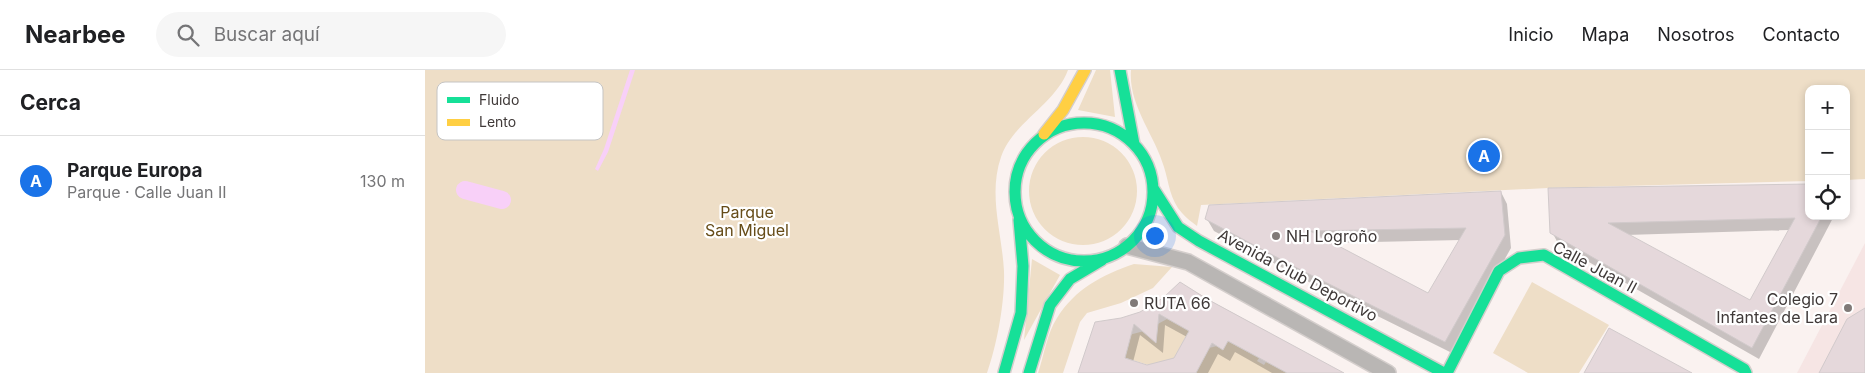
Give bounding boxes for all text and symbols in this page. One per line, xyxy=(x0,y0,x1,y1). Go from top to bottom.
search box xyxy=(156,12,506,57)
text: Nearbee xyxy=(25,20,126,49)
icon: search xyxy=(174,21,202,49)
text: Buscar aquí xyxy=(214,23,320,46)
text: Inicio xyxy=(1508,24,1554,45)
text: Mapa xyxy=(1582,24,1629,45)
text: Nosotros xyxy=(1657,24,1735,45)
text: Contacto xyxy=(1763,24,1840,45)
legend xyxy=(437,82,603,140)
map controls xyxy=(1805,85,1850,220)
button: + xyxy=(1805,85,1850,130)
text: Cerca xyxy=(20,90,81,115)
text: Fluido xyxy=(479,91,519,108)
text: Lento xyxy=(479,113,516,130)
button: − xyxy=(1805,130,1850,175)
pin: A xyxy=(1468,137,1500,175)
text: Parque Europa xyxy=(67,159,203,182)
text: A xyxy=(30,171,42,191)
text: 130 m xyxy=(360,171,405,191)
button: locate xyxy=(1805,175,1850,220)
text: Parque · Calle Juan II xyxy=(67,182,227,202)
park label: Parque San Miguel xyxy=(705,202,789,240)
your location xyxy=(1142,223,1168,249)
street label: Avenida Club Deportivo xyxy=(1215,224,1381,326)
place label: NH Logroño xyxy=(1286,226,1377,246)
marker: NH Logroño xyxy=(1270,230,1282,242)
street label: Calle Juan II xyxy=(1550,236,1640,298)
place label: Colegio 7 Infantes de Lara xyxy=(1716,289,1838,327)
place label: RUTA 66 xyxy=(1144,293,1211,313)
marker: RUTA 66 xyxy=(1128,297,1140,309)
marker: Colegio 7 Infantes de Lara xyxy=(1842,302,1854,314)

